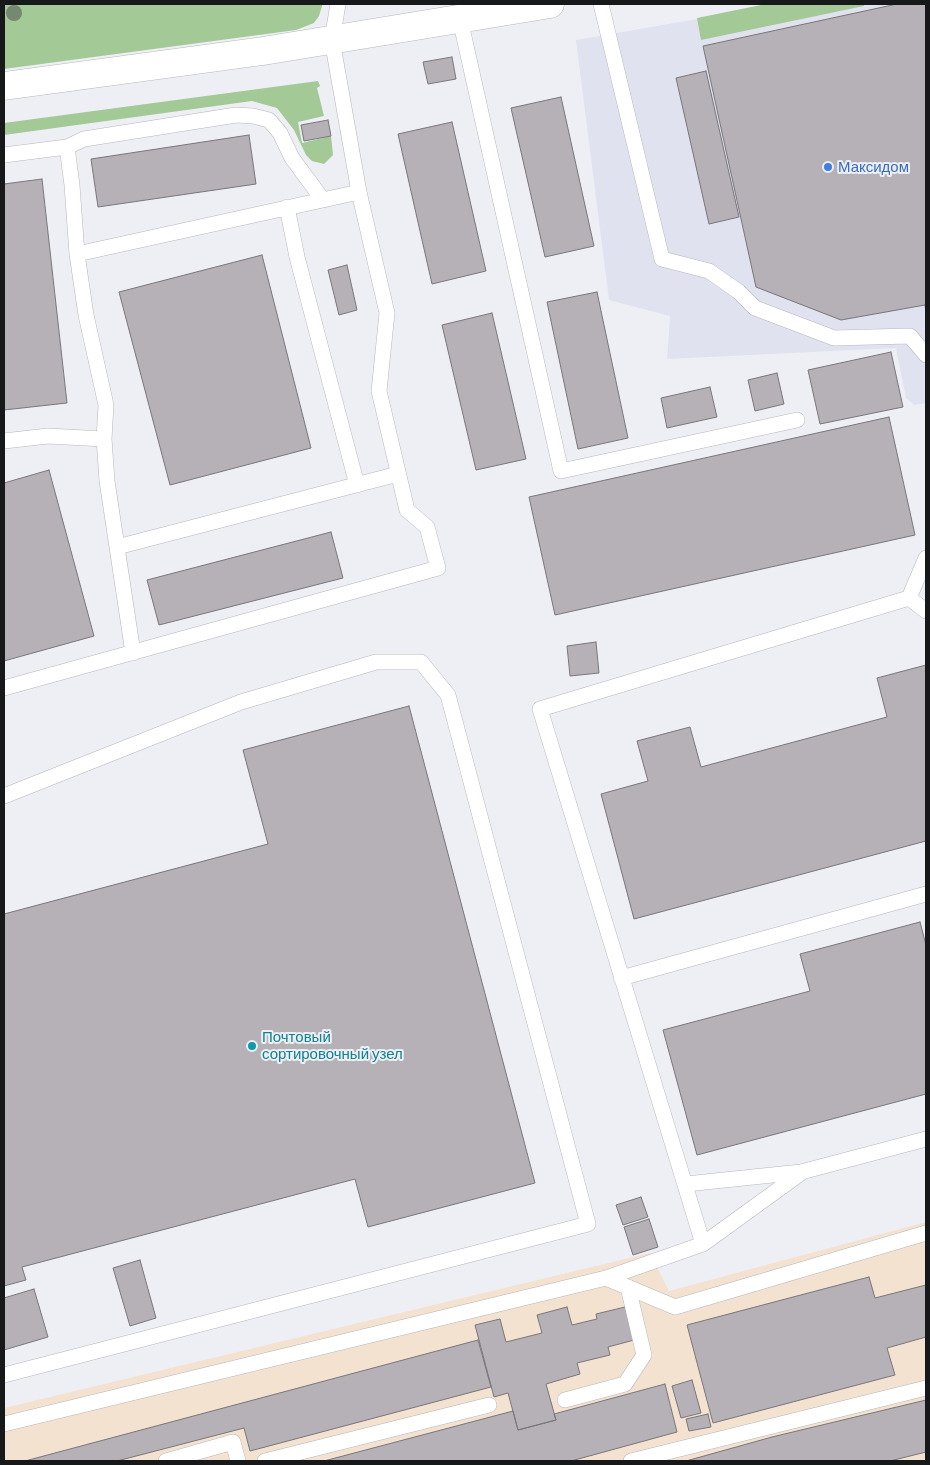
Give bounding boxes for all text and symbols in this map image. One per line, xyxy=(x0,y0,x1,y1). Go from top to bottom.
place label: Максидом xyxy=(838,158,909,176)
marker: Максидом xyxy=(822,161,834,173)
place label: Почтовый сортировочный узел xyxy=(262,1028,403,1063)
marker: Почтовый сортировочный узел xyxy=(246,1040,258,1052)

